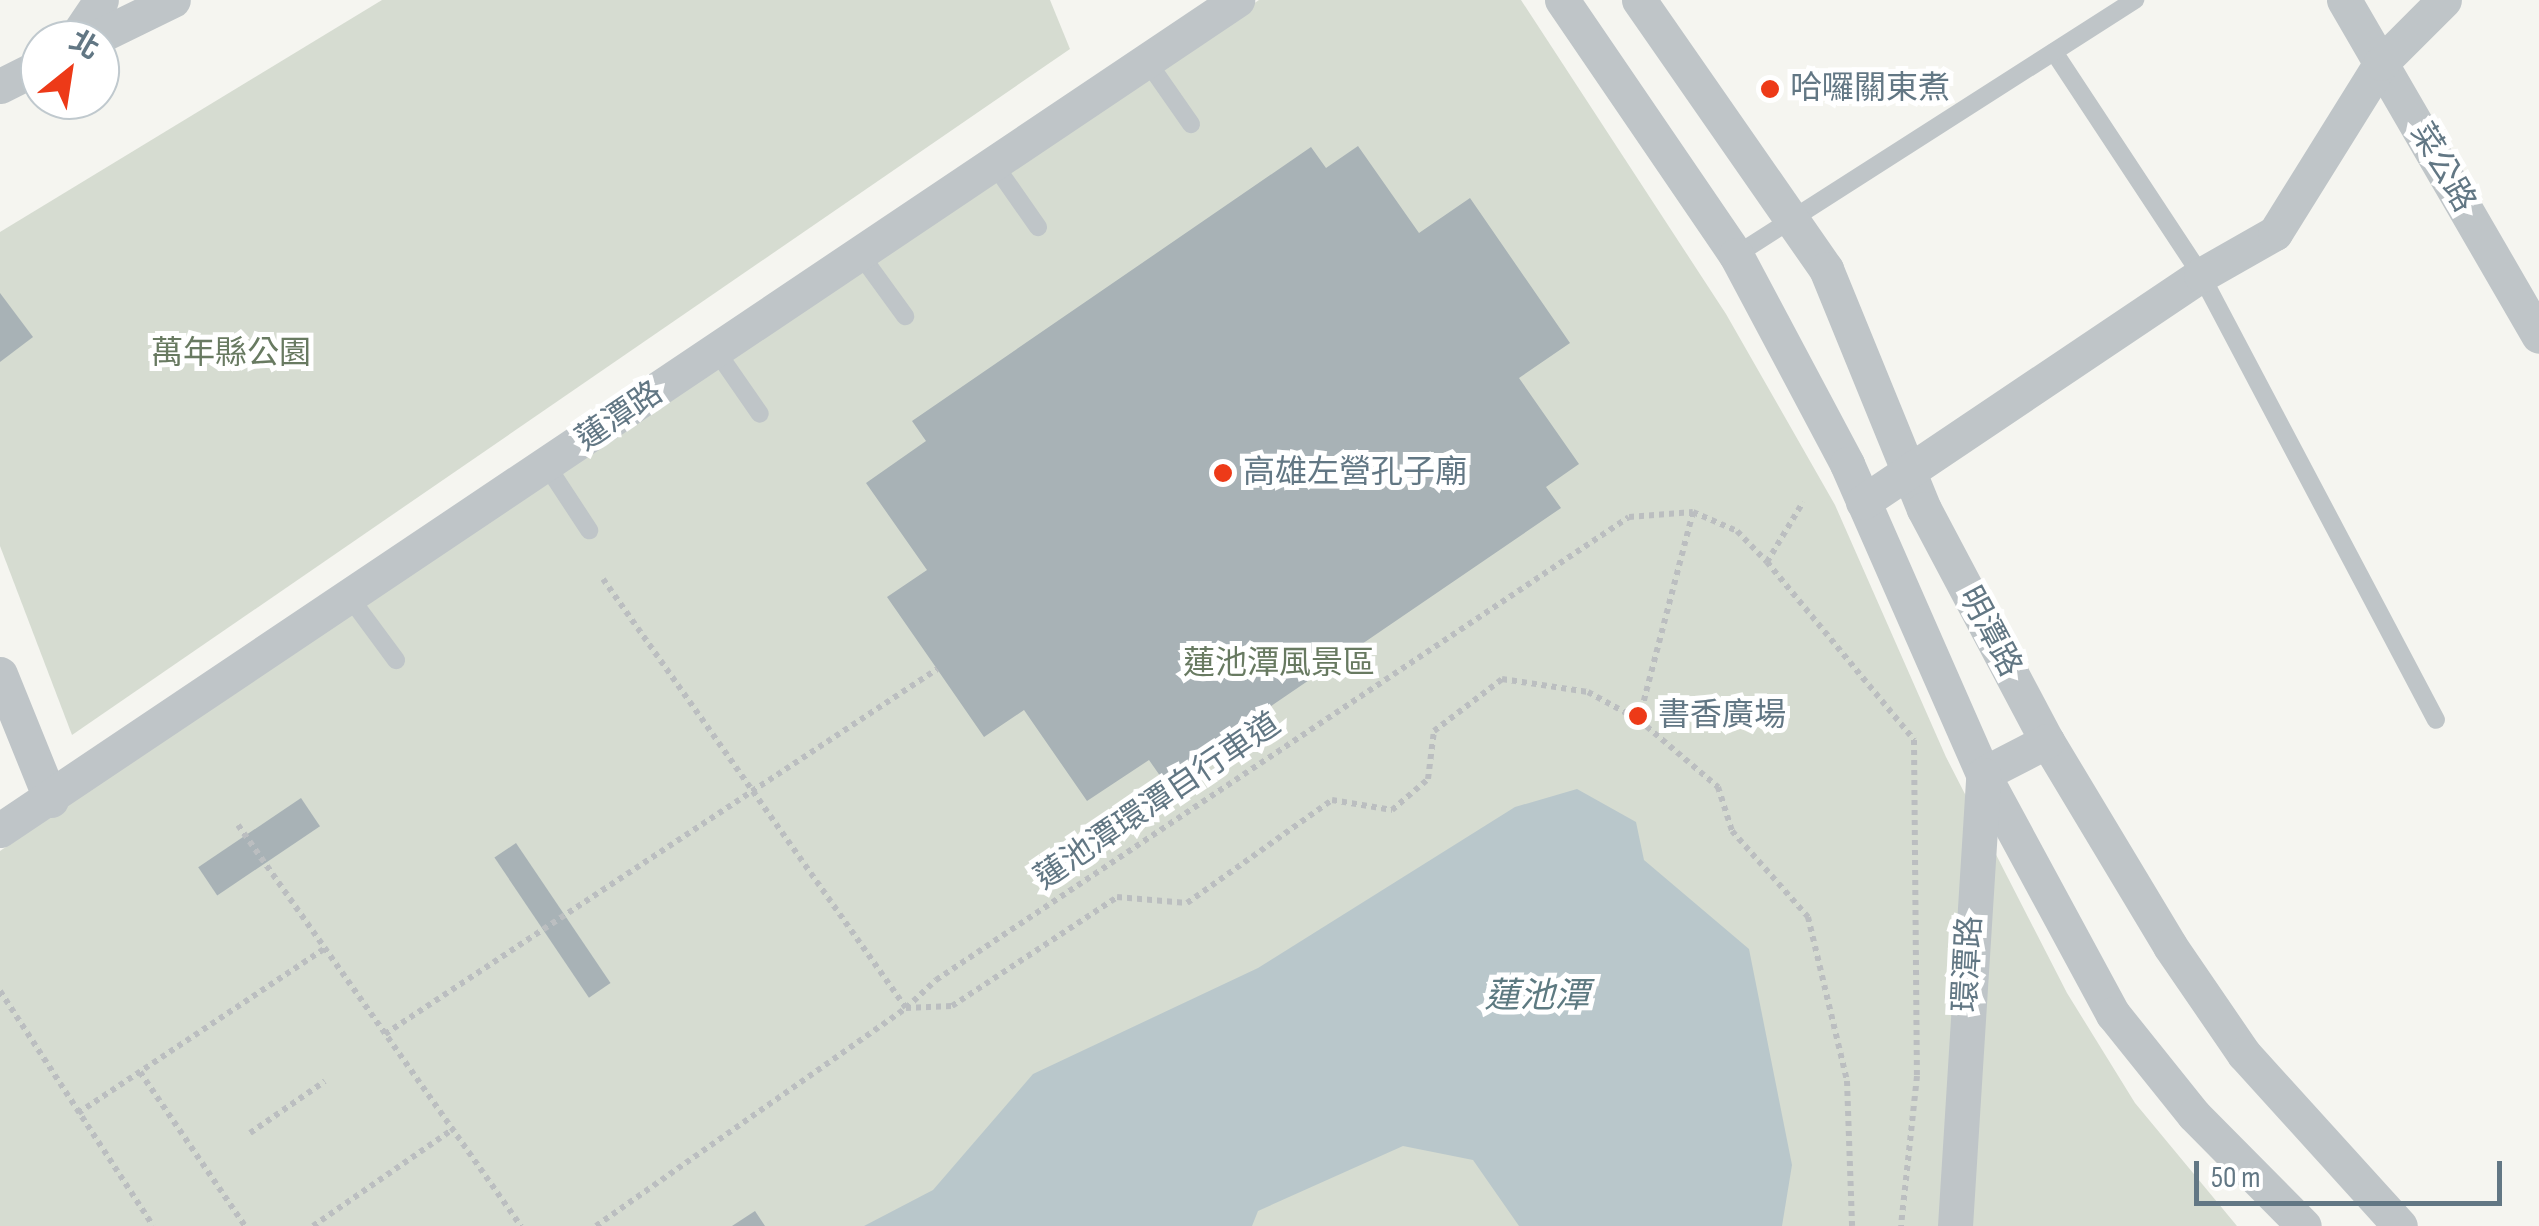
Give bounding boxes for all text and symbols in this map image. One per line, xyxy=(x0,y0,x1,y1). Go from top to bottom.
north arrow xyxy=(20,20,120,120)
text: 北 xyxy=(64,24,105,67)
place label: 哈囉關東煮 xyxy=(1790,70,1950,108)
marker: 哈囉關東煮 xyxy=(1759,78,1781,100)
street label: 菜公路 xyxy=(2401,117,2483,219)
park label: 萬年縣公園 xyxy=(151,335,311,373)
street label: 蓮潭路 xyxy=(569,374,671,460)
place label: 高雄左營孔子廟 xyxy=(1243,454,1467,492)
marker: 高雄左營孔子廟 xyxy=(1212,462,1234,484)
street label: 明潭路 xyxy=(1950,581,2028,683)
park label: 蓮池潭風景區 xyxy=(1183,645,1375,683)
place label: 書香廣場 xyxy=(1658,697,1786,735)
marker: 書香廣場 xyxy=(1627,705,1649,727)
street label: 蓮池潭環潭自行車道 xyxy=(1028,706,1288,898)
street label: 環潭路 xyxy=(1947,915,1991,1013)
water label: 蓮池潭 xyxy=(1485,976,1589,1018)
scale bar xyxy=(2199,1141,2506,1203)
text: 50 m xyxy=(2211,1160,2260,1196)

